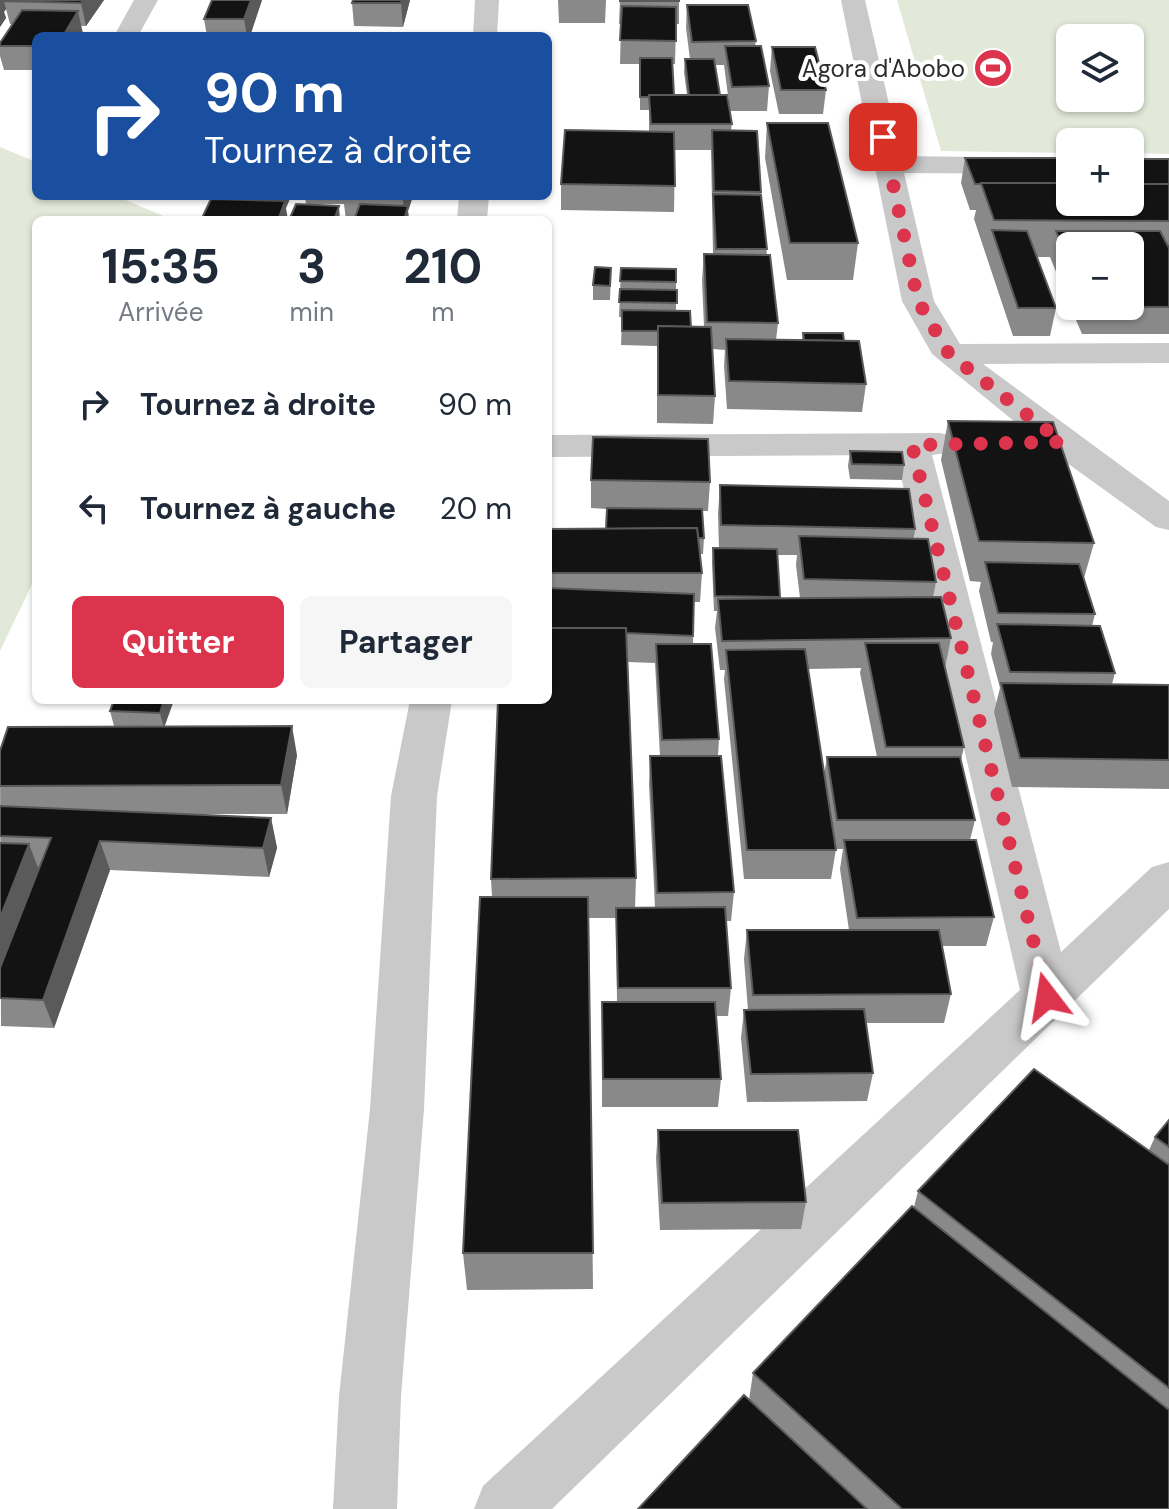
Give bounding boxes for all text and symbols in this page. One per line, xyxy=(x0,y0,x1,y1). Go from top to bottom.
map controls xyxy=(1056,24,1144,320)
button: layers xyxy=(1056,24,1144,112)
sports icon: Agora d'Abobo xyxy=(972,47,1014,89)
place label: Agora d'Abobo xyxy=(802,53,965,84)
text: 90 m xyxy=(204,56,345,129)
icon: right xyxy=(72,64,176,168)
pin xyxy=(849,103,917,171)
icon: arrive xyxy=(861,115,905,159)
text: Tournez à droite xyxy=(204,127,472,174)
button: + xyxy=(1056,128,1144,216)
button: − xyxy=(1056,232,1144,320)
text: 15:35 xyxy=(102,235,220,298)
text: 3 xyxy=(297,235,326,298)
text: 210 xyxy=(403,235,482,298)
text: Arrivée xyxy=(118,295,203,329)
text: min xyxy=(289,295,334,329)
text: m xyxy=(431,295,454,329)
icon: right xyxy=(72,382,116,426)
text: Tournez à droite xyxy=(140,385,376,424)
text: 90 m xyxy=(438,385,512,424)
icon: left xyxy=(72,486,116,530)
text: Tournez à gauche xyxy=(140,489,396,528)
text: 20 m xyxy=(440,489,512,528)
button: Quitter xyxy=(72,596,284,688)
button: Partager xyxy=(300,596,512,688)
position arrow xyxy=(1005,955,1089,1039)

